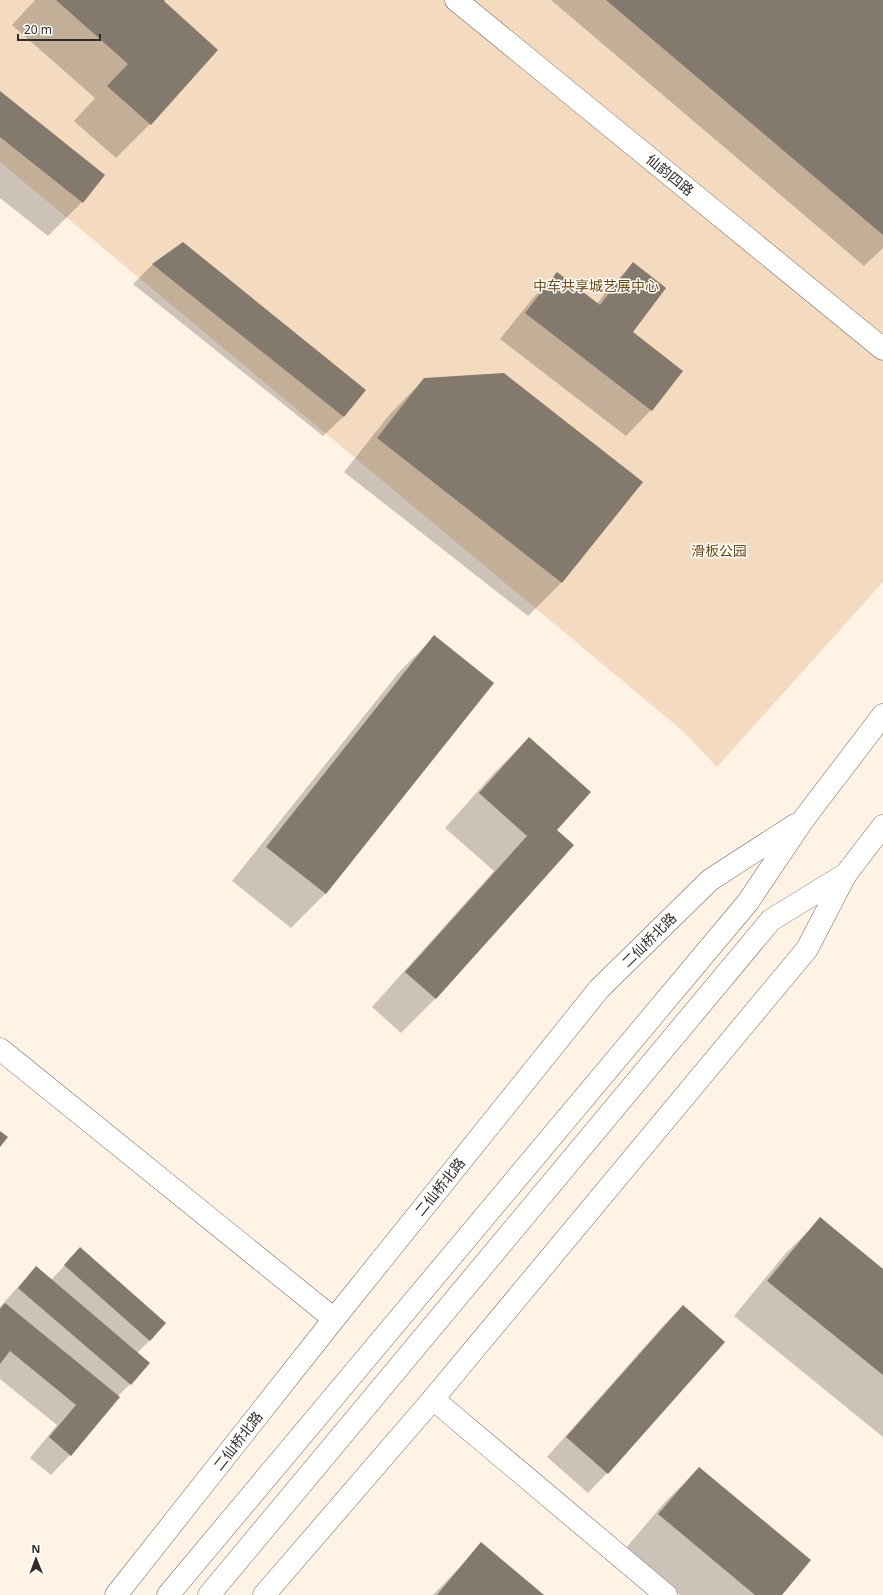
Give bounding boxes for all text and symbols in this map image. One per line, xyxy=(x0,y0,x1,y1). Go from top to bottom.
scale bar xyxy=(18,16,100,42)
text: 20 m xyxy=(24,21,52,38)
street label: 仙韵四路 xyxy=(643,150,698,200)
park label: 中车共享城艺展中心 xyxy=(533,276,659,295)
park label: 滑板公园 xyxy=(691,541,747,560)
street label: 二仙桥北路 xyxy=(617,908,680,971)
street label: 二仙桥北路 xyxy=(410,1154,469,1220)
street label: 二仙桥北路 xyxy=(209,1407,267,1474)
north arrow xyxy=(16,1539,56,1579)
text: N xyxy=(31,1541,40,1556)

